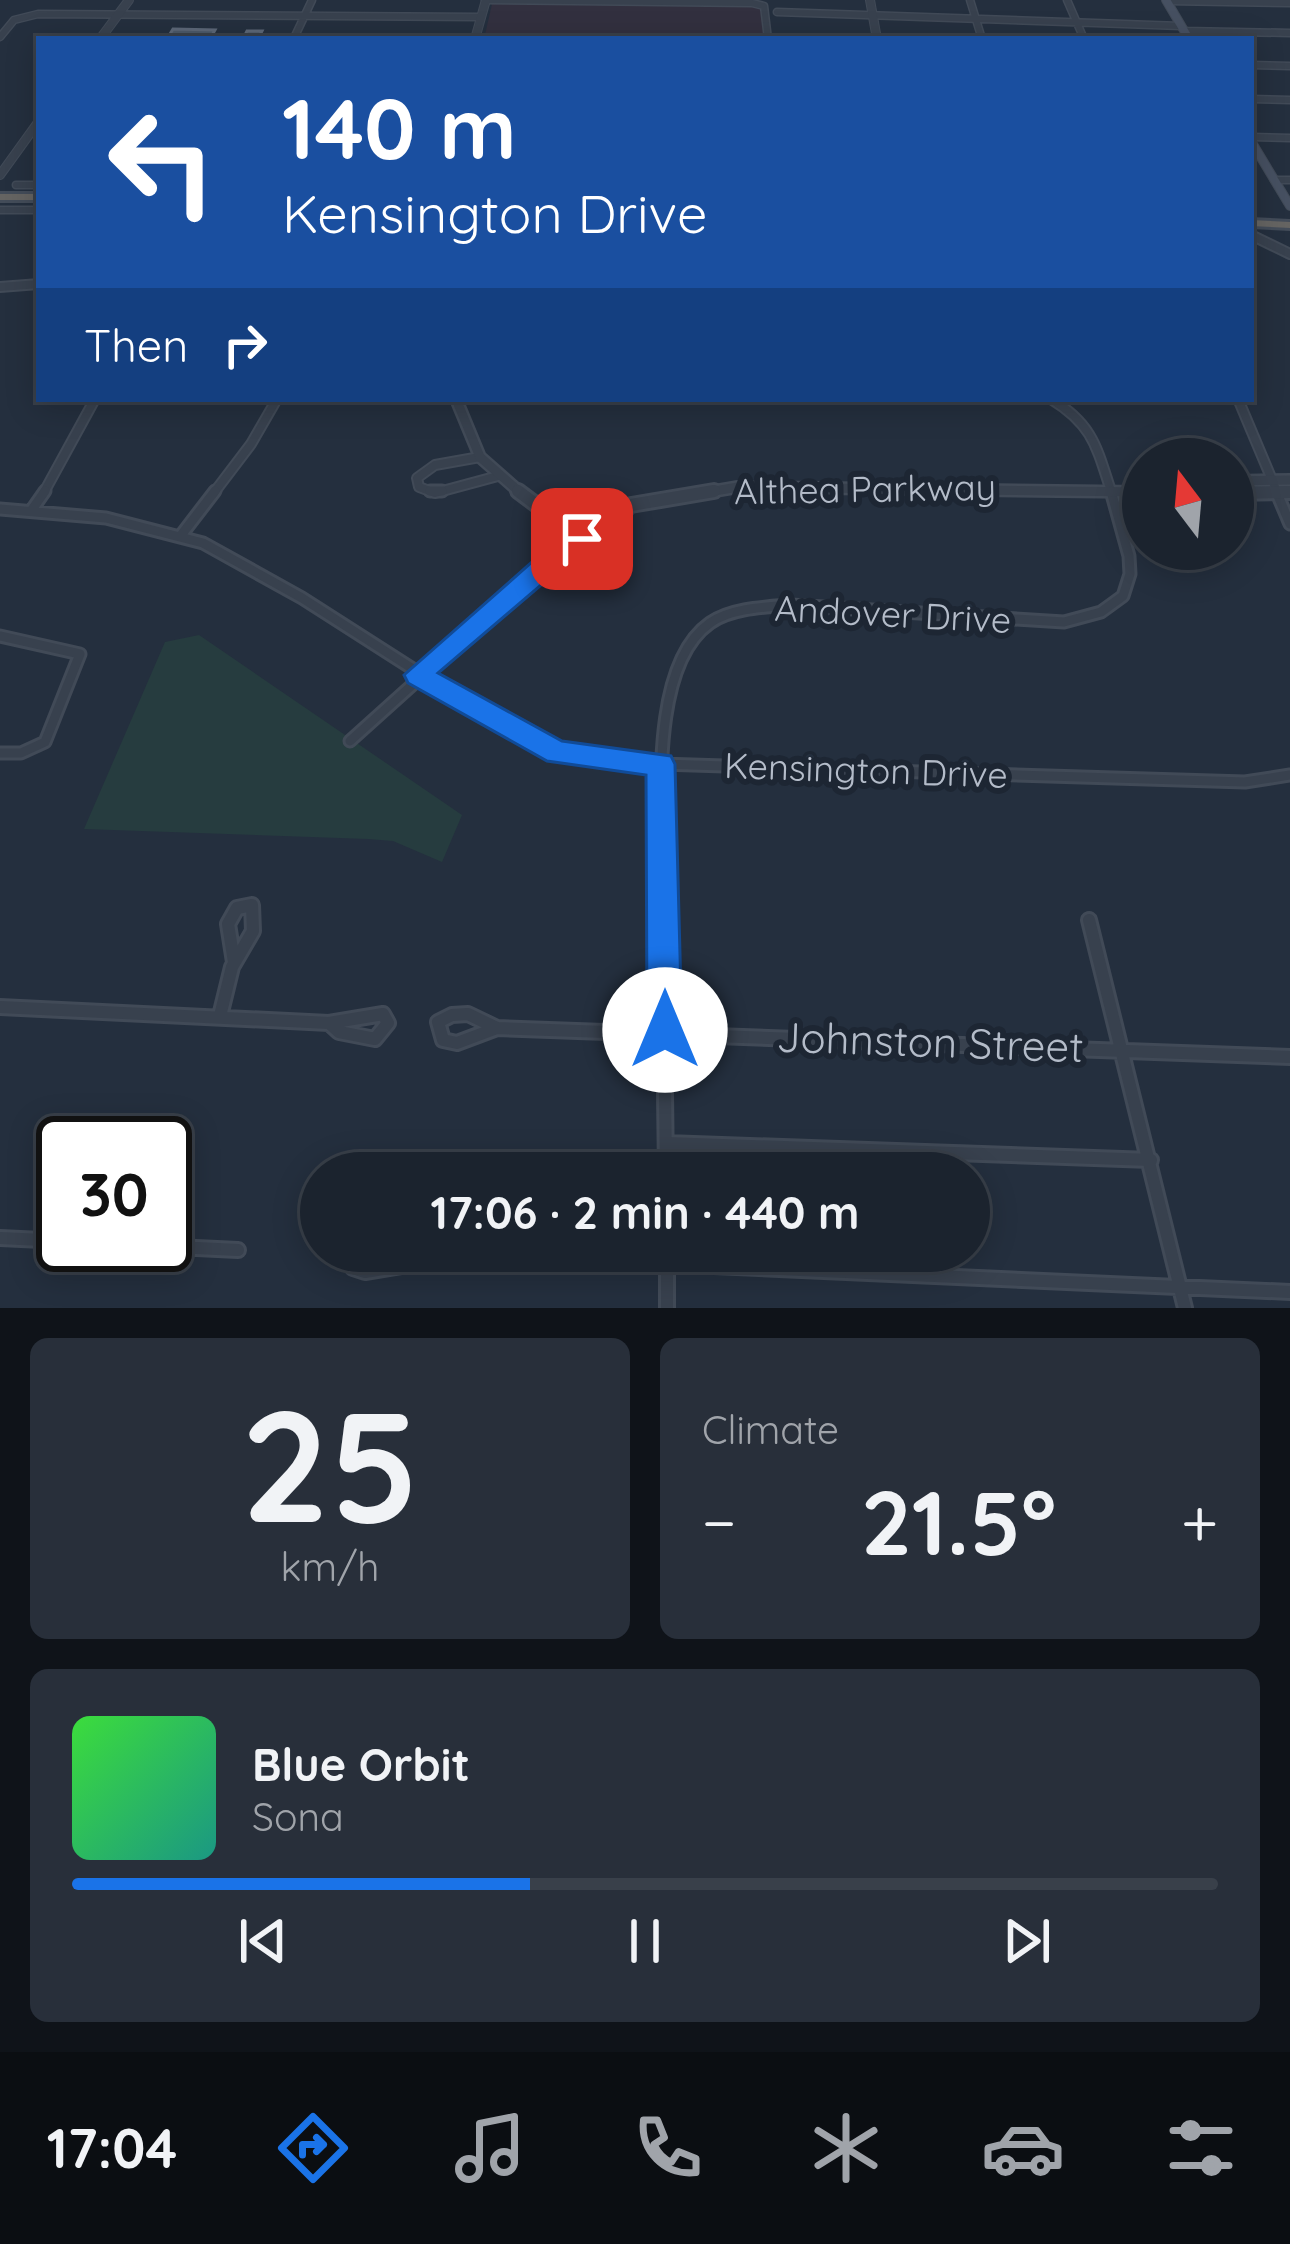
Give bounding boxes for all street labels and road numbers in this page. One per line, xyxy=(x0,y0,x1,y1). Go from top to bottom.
street label: Althea Parkway xyxy=(734,464,996,513)
street label: Andover Drive xyxy=(773,585,1013,642)
street label: Kensington Drive xyxy=(724,742,1009,797)
street label: Johnston Street xyxy=(776,1010,1084,1073)

